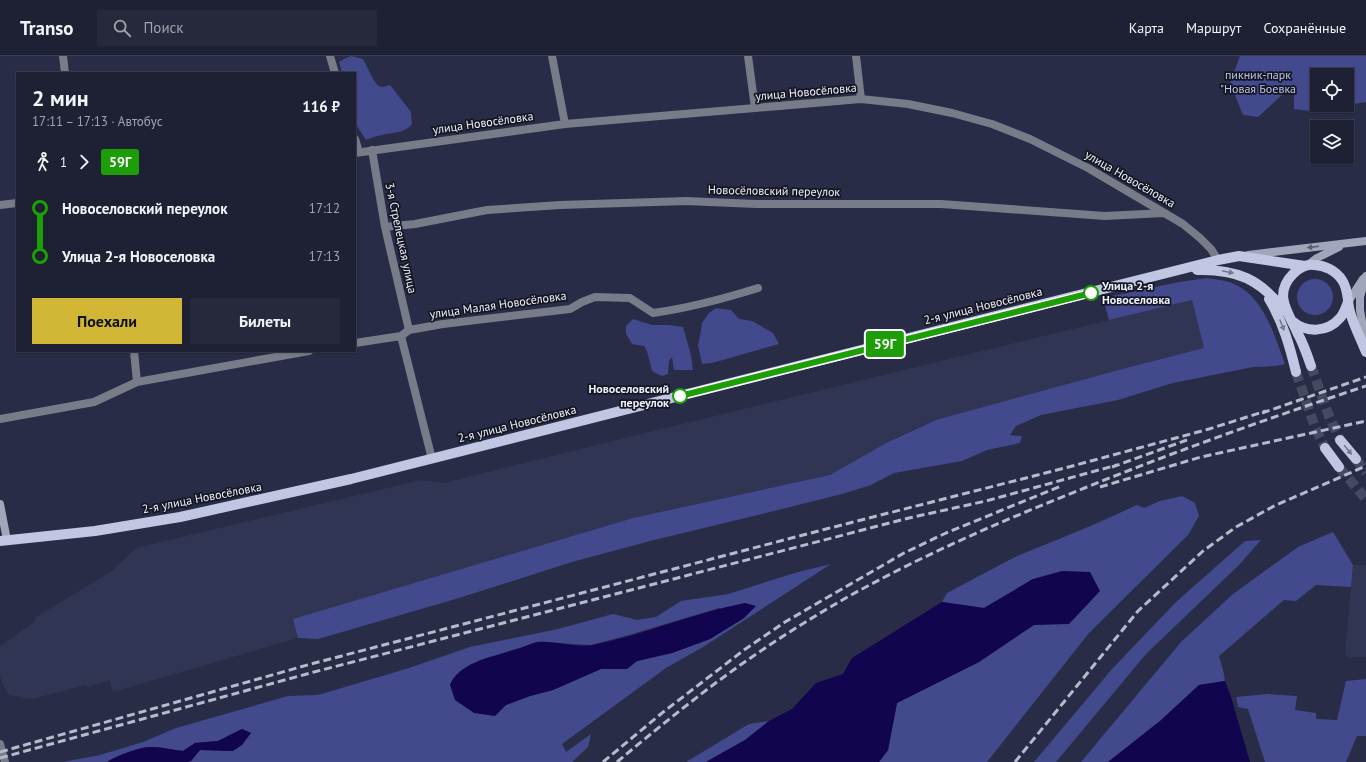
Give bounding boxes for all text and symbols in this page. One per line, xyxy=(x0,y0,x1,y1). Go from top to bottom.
search box xyxy=(97,10,377,46)
text: Transo xyxy=(20,16,73,40)
icon: search xyxy=(111,17,133,39)
text: Поиск xyxy=(143,18,184,37)
text: Карта xyxy=(1129,19,1164,37)
text: Маршрут xyxy=(1186,19,1241,37)
text: Сохранённые xyxy=(1263,19,1346,37)
park label: пикник-парк "Новая Боевка xyxy=(1220,67,1296,96)
map controls xyxy=(1310,68,1354,164)
button: locate xyxy=(1310,68,1354,112)
street label: улица Новосёловка xyxy=(755,80,857,103)
text: 2 мин xyxy=(32,84,89,112)
text: 116 ₽ xyxy=(302,97,340,116)
street label: улица Новосёловка xyxy=(431,108,534,137)
text: 17:11 – 17:13 · Автобус xyxy=(32,113,163,130)
button: layers xyxy=(1310,120,1354,164)
street label: улица Новосёловка xyxy=(1082,147,1178,211)
icon: walk xyxy=(32,151,54,173)
icon: forward xyxy=(73,151,95,173)
text: 59Г xyxy=(109,153,131,171)
text: 1 xyxy=(60,154,67,171)
street label: 3-я Стрелецкая улица xyxy=(382,181,421,295)
street label: Новосёловский переулок xyxy=(708,182,841,199)
text: Новоселовский переулок xyxy=(62,199,227,218)
text: 17:12 xyxy=(309,200,340,217)
one-way arrow xyxy=(1307,244,1319,250)
text: Улица 2-я Новоселовка xyxy=(62,247,215,266)
text: 17:13 xyxy=(309,248,340,265)
one-way arrow xyxy=(1222,269,1234,275)
place label: Улица 2-я Новоселовка xyxy=(1101,278,1170,307)
street label: 2-я улица Новосёловка xyxy=(922,284,1044,327)
marker: Улица 2-я Новоселовка xyxy=(1083,285,1099,301)
street label: улица Малая Новосёловка xyxy=(429,287,567,322)
button: Поехали xyxy=(32,298,182,344)
button: Билеты xyxy=(190,298,340,344)
one-way arrow xyxy=(1279,319,1285,330)
line badge: 59Г xyxy=(862,331,908,357)
text: 59Г xyxy=(874,335,896,353)
place label: Новоселовский переулок xyxy=(588,381,669,410)
marker: Новоселовский переулок xyxy=(672,388,688,404)
street label: 2-я улица Новосёловка xyxy=(456,402,578,445)
one-way arrow xyxy=(1343,444,1352,455)
street label: 2-я улица Новосёловка xyxy=(141,479,263,516)

